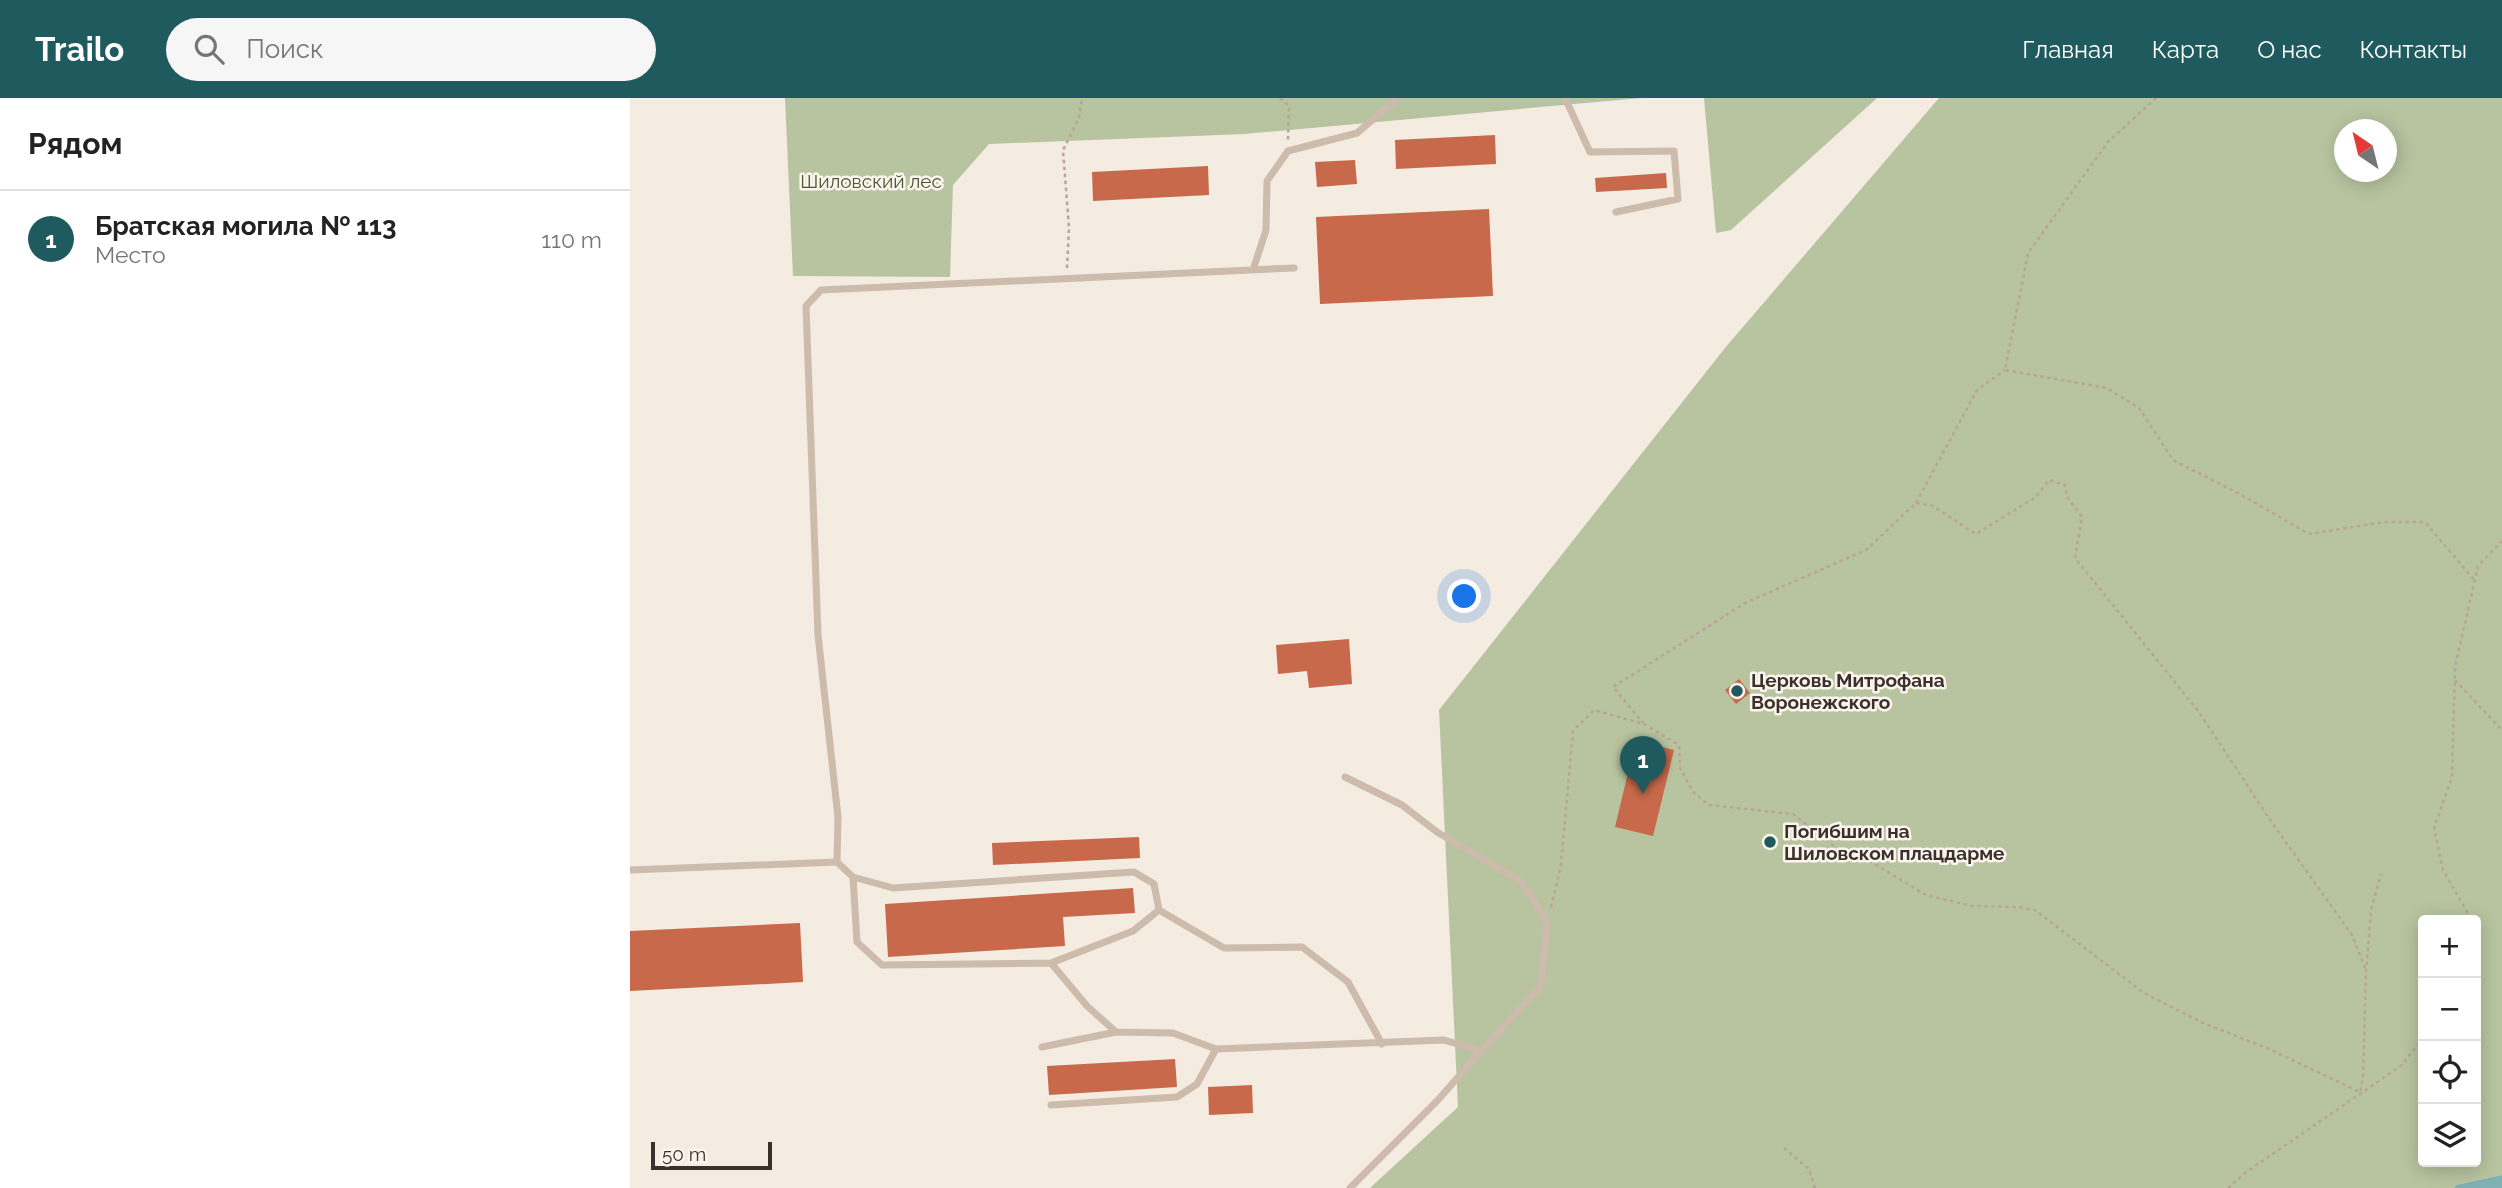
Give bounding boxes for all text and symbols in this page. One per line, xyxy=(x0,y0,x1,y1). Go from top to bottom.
search box xyxy=(166,18,656,81)
text: Trailo xyxy=(35,30,124,69)
icon: search xyxy=(190,30,228,68)
text: Поиск xyxy=(246,34,324,64)
text: Главная xyxy=(2022,35,2114,64)
text: Карта xyxy=(2152,35,2219,64)
text: О нас xyxy=(2257,35,2322,64)
text: Контакты xyxy=(2360,35,2467,64)
north arrow xyxy=(2334,119,2397,182)
text: Рядом xyxy=(28,126,122,161)
park label: Шиловский лес xyxy=(800,170,942,192)
text: Братская могила № 113 xyxy=(95,211,396,241)
text: 1 xyxy=(45,226,57,253)
text: 110 m xyxy=(541,226,602,253)
text: Место xyxy=(95,241,166,268)
your location xyxy=(1447,579,1481,613)
place label: Церковь Митрофана Воронежского xyxy=(1751,669,1945,713)
marker: Церковь Митрофана Воронежского xyxy=(1729,683,1745,699)
pin: 1 xyxy=(1620,736,1666,794)
place label: Погибшим на Шиловском плацдарме xyxy=(1784,820,2004,864)
marker: Погибшим на Шиловском плацдарме xyxy=(1762,834,1778,850)
map controls xyxy=(2418,915,2481,1167)
button: + xyxy=(2418,915,2481,978)
button: − xyxy=(2418,978,2481,1041)
button: locate xyxy=(2418,1041,2481,1104)
button: layers xyxy=(2418,1104,2481,1167)
scale bar xyxy=(651,1139,772,1171)
text: 50 m xyxy=(662,1143,706,1165)

